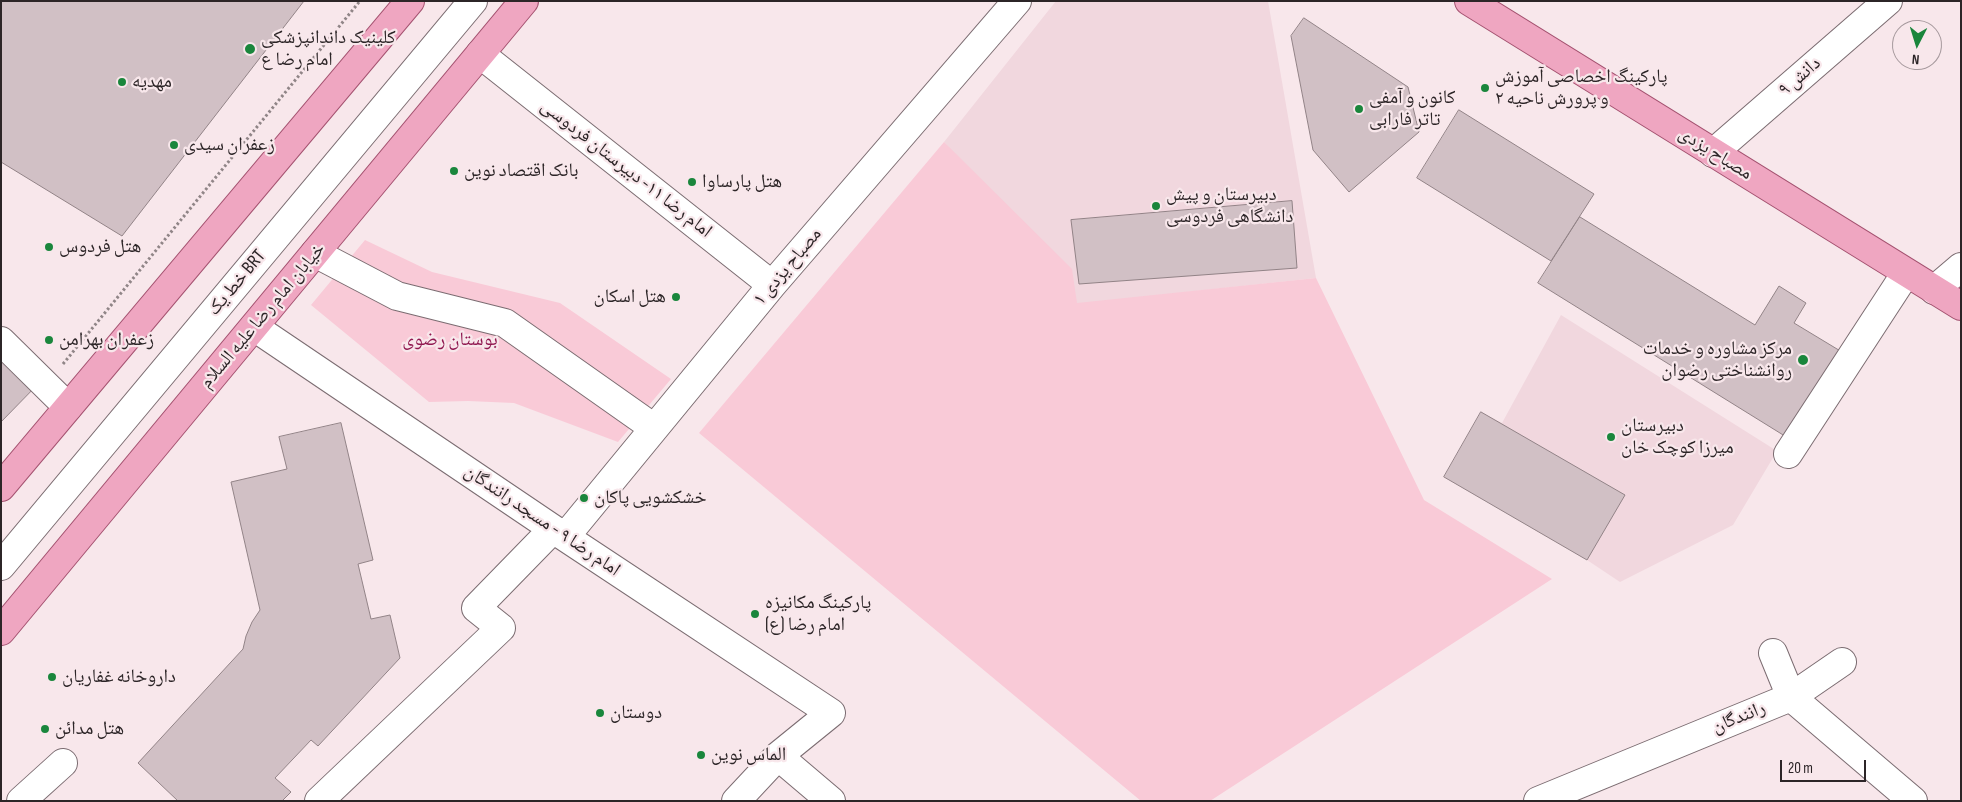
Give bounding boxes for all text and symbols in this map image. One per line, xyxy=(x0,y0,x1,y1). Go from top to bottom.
north arrow xyxy=(1892,20,1942,70)
place label: کلینیک داندانپزشکى امام رضا ع xyxy=(261,27,396,71)
marker: کلینیک داندانپزشکى امام رضا ع xyxy=(243,42,257,56)
text: N xyxy=(1911,51,1920,68)
street label: دانش ۹ xyxy=(1774,52,1826,102)
place label: پارکینگ اخصاصی آموزش و پرورش ناحیه ۲ xyxy=(1495,66,1668,110)
place label: مهدیه xyxy=(132,71,172,93)
marker: مهدیه xyxy=(116,76,128,88)
marker: پارکینگ اخصاصی آموزش و پرورش ناحیه ۲ xyxy=(1479,82,1491,94)
place label: کانون و آمفی تاتر فارابی xyxy=(1369,87,1455,131)
street label: امام رضا ۱۱- دبیرستان فردوسی xyxy=(536,95,716,243)
marker: کانون و آمفی تاتر فارابی xyxy=(1353,103,1365,115)
street label: مصباح یزدی xyxy=(1674,122,1756,186)
place label: زعفران سیدی xyxy=(184,134,275,156)
marker: زعفران سیدی xyxy=(168,139,180,151)
place label: بانک اقتصاد نوین xyxy=(464,160,579,182)
marker: بانک اقتصاد نوین xyxy=(448,165,460,177)
place label: هتل پارساوا xyxy=(702,171,782,193)
marker: هتل پارساوا xyxy=(686,176,698,188)
place label: دبیرستان و پیش دانشگاهی فردوسی xyxy=(1166,184,1293,228)
marker: دبیرستان و پیش دانشگاهی فردوسی xyxy=(1150,200,1162,212)
street label: مصباح یزدی ۱ xyxy=(749,224,827,310)
place label: هتل فردوس xyxy=(59,236,141,258)
street label: خیابان امام رضا علیه السلام xyxy=(195,239,331,393)
marker: هتل فردوس xyxy=(43,241,55,253)
street label: خط یک BRT xyxy=(203,245,271,321)
place label: هتل اسکان xyxy=(594,286,666,308)
marker: هتل اسکان xyxy=(670,291,682,303)
place label: زعفران بهرامن xyxy=(59,329,154,351)
park label: بوستان رضوی xyxy=(402,329,498,351)
marker: زعفران بهرامن xyxy=(43,334,55,346)
place label: مرکز مشاوره و خدمات روانشناختی رضوان xyxy=(1643,338,1792,382)
marker: مرکز مشاوره و خدمات روانشناختی رضوان xyxy=(1796,353,1810,367)
place label: دبیرستان میرزا کوچک خان xyxy=(1621,415,1734,459)
marker: دبیرستان میرزا کوچک خان xyxy=(1605,431,1617,443)
street label: امام رضا ۹ - مسجد رانندگان xyxy=(460,460,624,582)
place label: خشکشویی پاکان xyxy=(594,487,707,509)
marker: خشکشویی پاکان xyxy=(578,492,590,504)
place label: پارکینگ مکانیزه امام رضا (ع) xyxy=(765,592,871,636)
marker: پارکینگ مکانیزه امام رضا (ع) xyxy=(749,608,761,620)
place label: داروخانه غفاریان xyxy=(62,666,176,688)
marker: داروخانه غفاریان xyxy=(46,671,58,683)
street label: رانندگان xyxy=(1709,697,1769,739)
place label: دوستان xyxy=(610,702,662,724)
marker: دوستان xyxy=(594,707,606,719)
place label: هتل مدائن xyxy=(55,718,124,740)
marker: هتل مدائن xyxy=(39,723,51,735)
place label: الماس نوين xyxy=(711,744,786,766)
marker: الماس نوين xyxy=(695,749,707,761)
scale bar xyxy=(1782,750,1868,782)
text: 20 m xyxy=(1788,759,1813,778)

